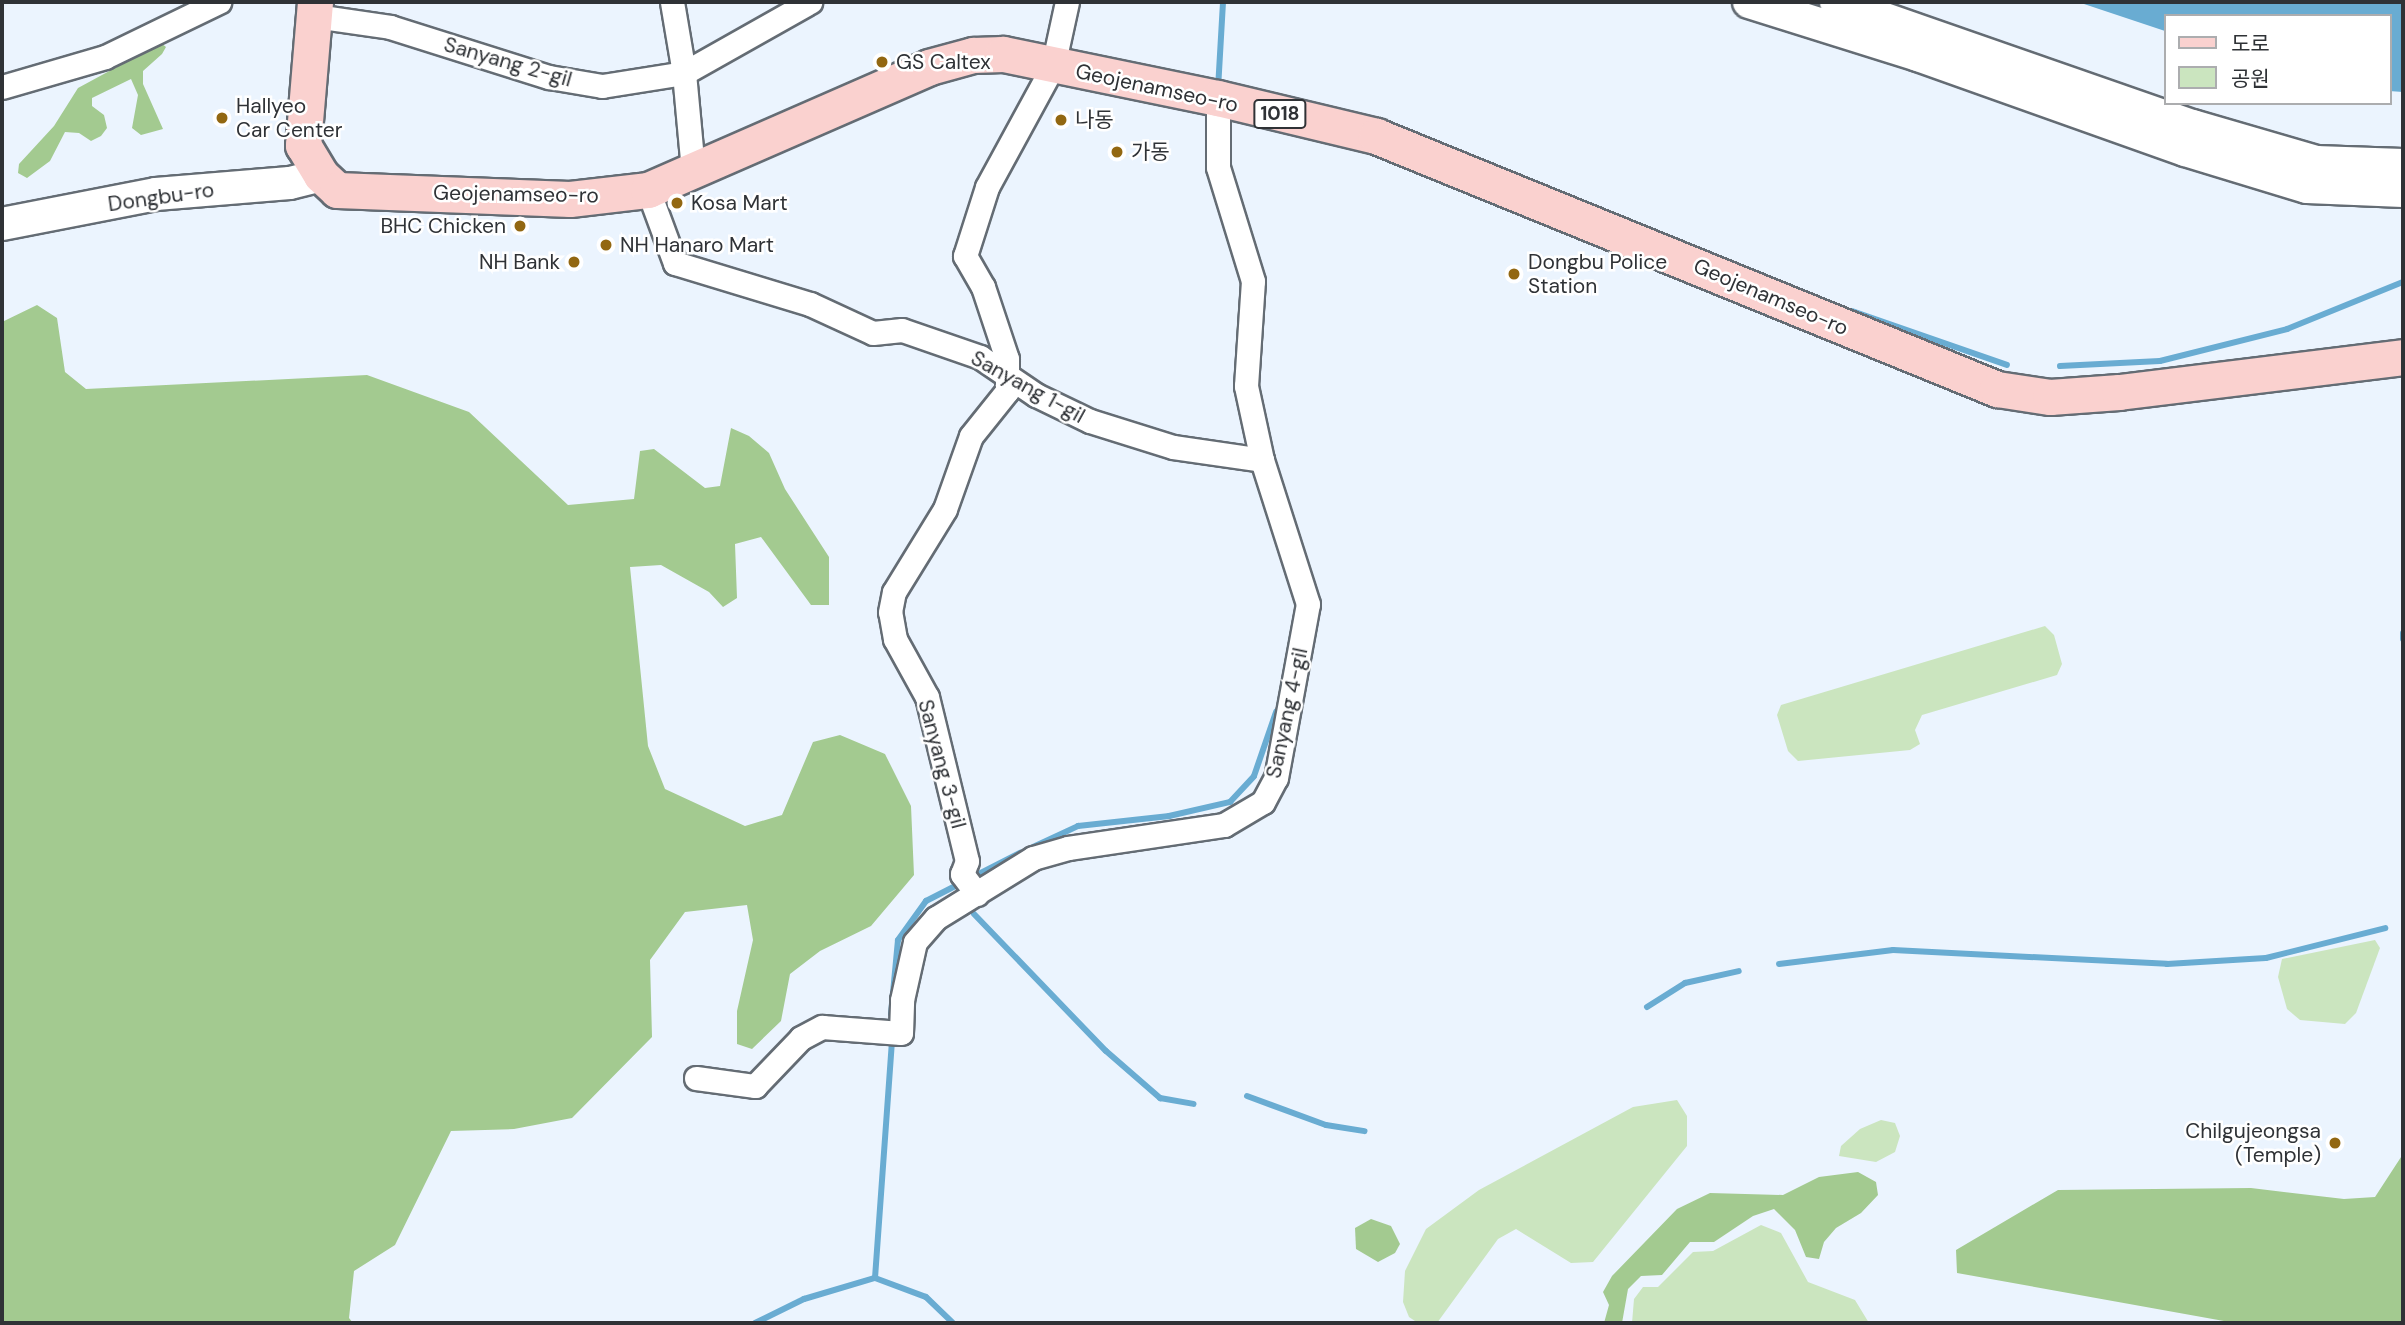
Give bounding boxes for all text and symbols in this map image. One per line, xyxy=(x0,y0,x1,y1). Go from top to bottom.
legend xyxy=(2164,14,2391,105)
text: 도로 xyxy=(2231,30,2270,58)
street label: Sanyang 2-gil xyxy=(441,32,575,92)
place label: GS Caltex xyxy=(896,49,991,75)
marker: GS Caltex xyxy=(874,54,890,70)
street label: Geojenamseo-ro xyxy=(1073,58,1241,118)
text: 공원 xyxy=(2231,65,2270,93)
place label: Hallyeo Car Center xyxy=(236,93,343,143)
road number: 1018 xyxy=(1252,98,1308,130)
place label: 나동 xyxy=(1075,107,1114,133)
marker: Hallyeo Car Center xyxy=(214,110,230,126)
marker: 나동 xyxy=(1053,112,1069,128)
place label: 가동 xyxy=(1131,139,1170,165)
marker: 가동 xyxy=(1109,144,1125,160)
street label: Dongbu-ro xyxy=(106,177,216,217)
street label: Geojenamseo-ro xyxy=(433,180,599,208)
place label: Kosa Mart xyxy=(691,190,788,216)
marker: Kosa Mart xyxy=(669,195,685,211)
place label: BHC Chicken xyxy=(380,213,506,239)
marker: BHC Chicken xyxy=(512,218,528,234)
place label: NH Hanaro Mart xyxy=(620,232,774,258)
marker: NH Hanaro Mart xyxy=(598,237,614,253)
place label: NH Bank xyxy=(479,249,560,275)
place label: Dongbu Police Station xyxy=(1528,249,1667,299)
street label: Geojenamseo-ro xyxy=(1690,253,1852,341)
marker: NH Bank xyxy=(566,254,582,270)
marker: Dongbu Police Station xyxy=(1506,266,1522,282)
street label: Sanyang 1-gil xyxy=(967,345,1089,429)
street label: Sanyang 4-gil xyxy=(1261,645,1313,781)
street label: Sanyang 3-gil xyxy=(913,697,971,831)
place label: Chilgujeongsa (Temple) xyxy=(2185,1118,2321,1168)
marker: Chilgujeongsa (Temple) xyxy=(2327,1135,2343,1151)

